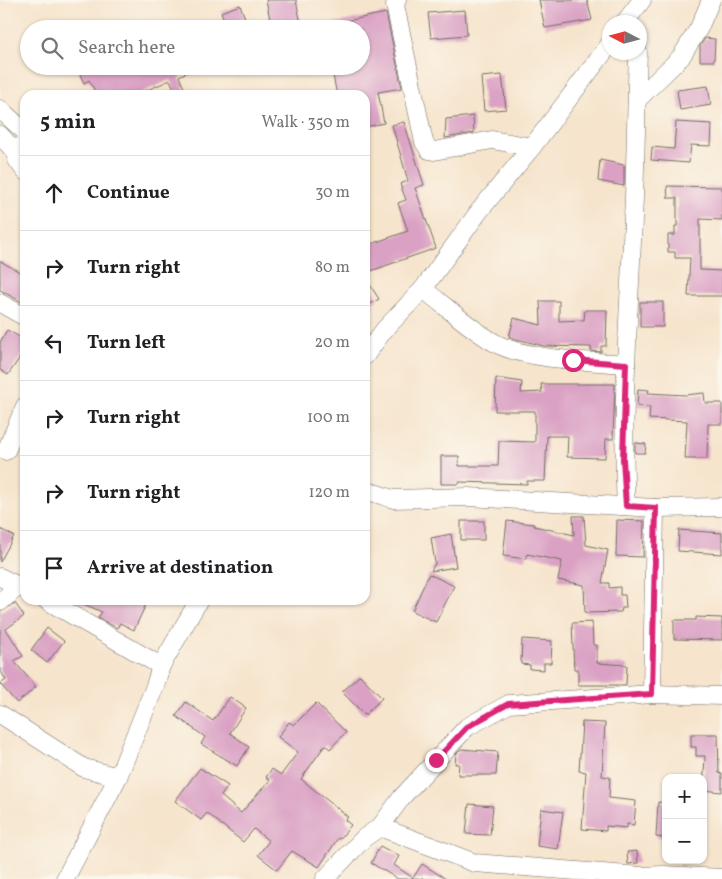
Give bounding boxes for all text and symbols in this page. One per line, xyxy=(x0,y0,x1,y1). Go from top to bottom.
north arrow xyxy=(602,15,647,60)
search box xyxy=(20,20,370,75)
icon: search xyxy=(38,34,66,62)
text: Search here xyxy=(78,35,175,61)
text: 5 min xyxy=(40,108,96,137)
text: Walk · 350 m xyxy=(262,112,350,134)
icon: ahead xyxy=(40,179,68,207)
text: Continue xyxy=(87,180,170,206)
text: 30 m xyxy=(315,182,350,204)
icon: right xyxy=(40,254,68,282)
text: Turn right xyxy=(87,255,180,281)
text: 80 m xyxy=(315,257,350,279)
icon: left xyxy=(40,329,68,357)
text: Turn left xyxy=(87,330,166,356)
text: 20 m xyxy=(315,332,350,354)
route start xyxy=(562,349,585,372)
icon: right xyxy=(40,404,68,432)
text: Turn right xyxy=(87,405,180,431)
text: 100 m xyxy=(307,407,350,429)
icon: right xyxy=(40,479,68,507)
text: Turn right xyxy=(87,480,180,506)
text: 120 m xyxy=(308,482,350,504)
icon: arrive xyxy=(40,554,68,582)
text: Arrive at destination xyxy=(87,555,273,581)
route end xyxy=(425,749,448,772)
map controls xyxy=(662,774,707,864)
button: + xyxy=(662,774,707,819)
button: − xyxy=(662,819,707,864)

